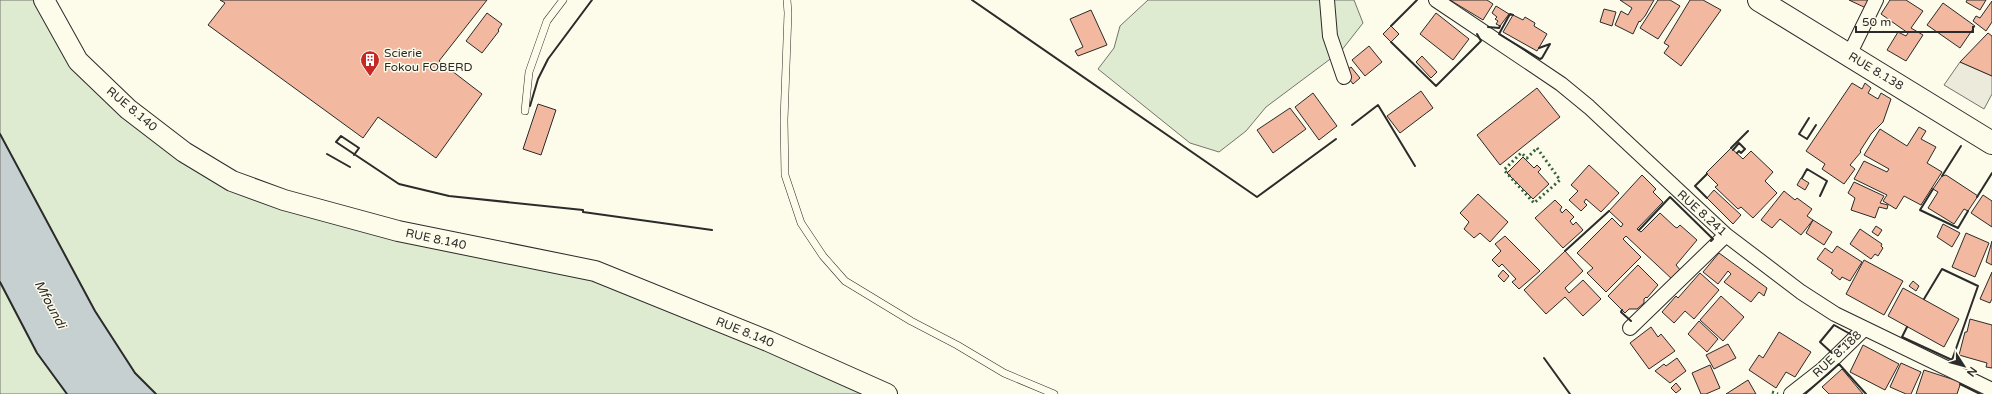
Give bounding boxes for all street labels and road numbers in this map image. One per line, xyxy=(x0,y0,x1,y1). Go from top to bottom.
street label: RUE 8.138 xyxy=(1846,49,1906,93)
street label: RUE 8.140 xyxy=(104,84,160,134)
street label: RUE 8.241 xyxy=(1674,187,1730,239)
street label: RUE 8.140 xyxy=(404,226,468,252)
street label: RUE 8.140 xyxy=(714,314,777,350)
street label: RUE 8.188 xyxy=(1810,328,1864,380)

